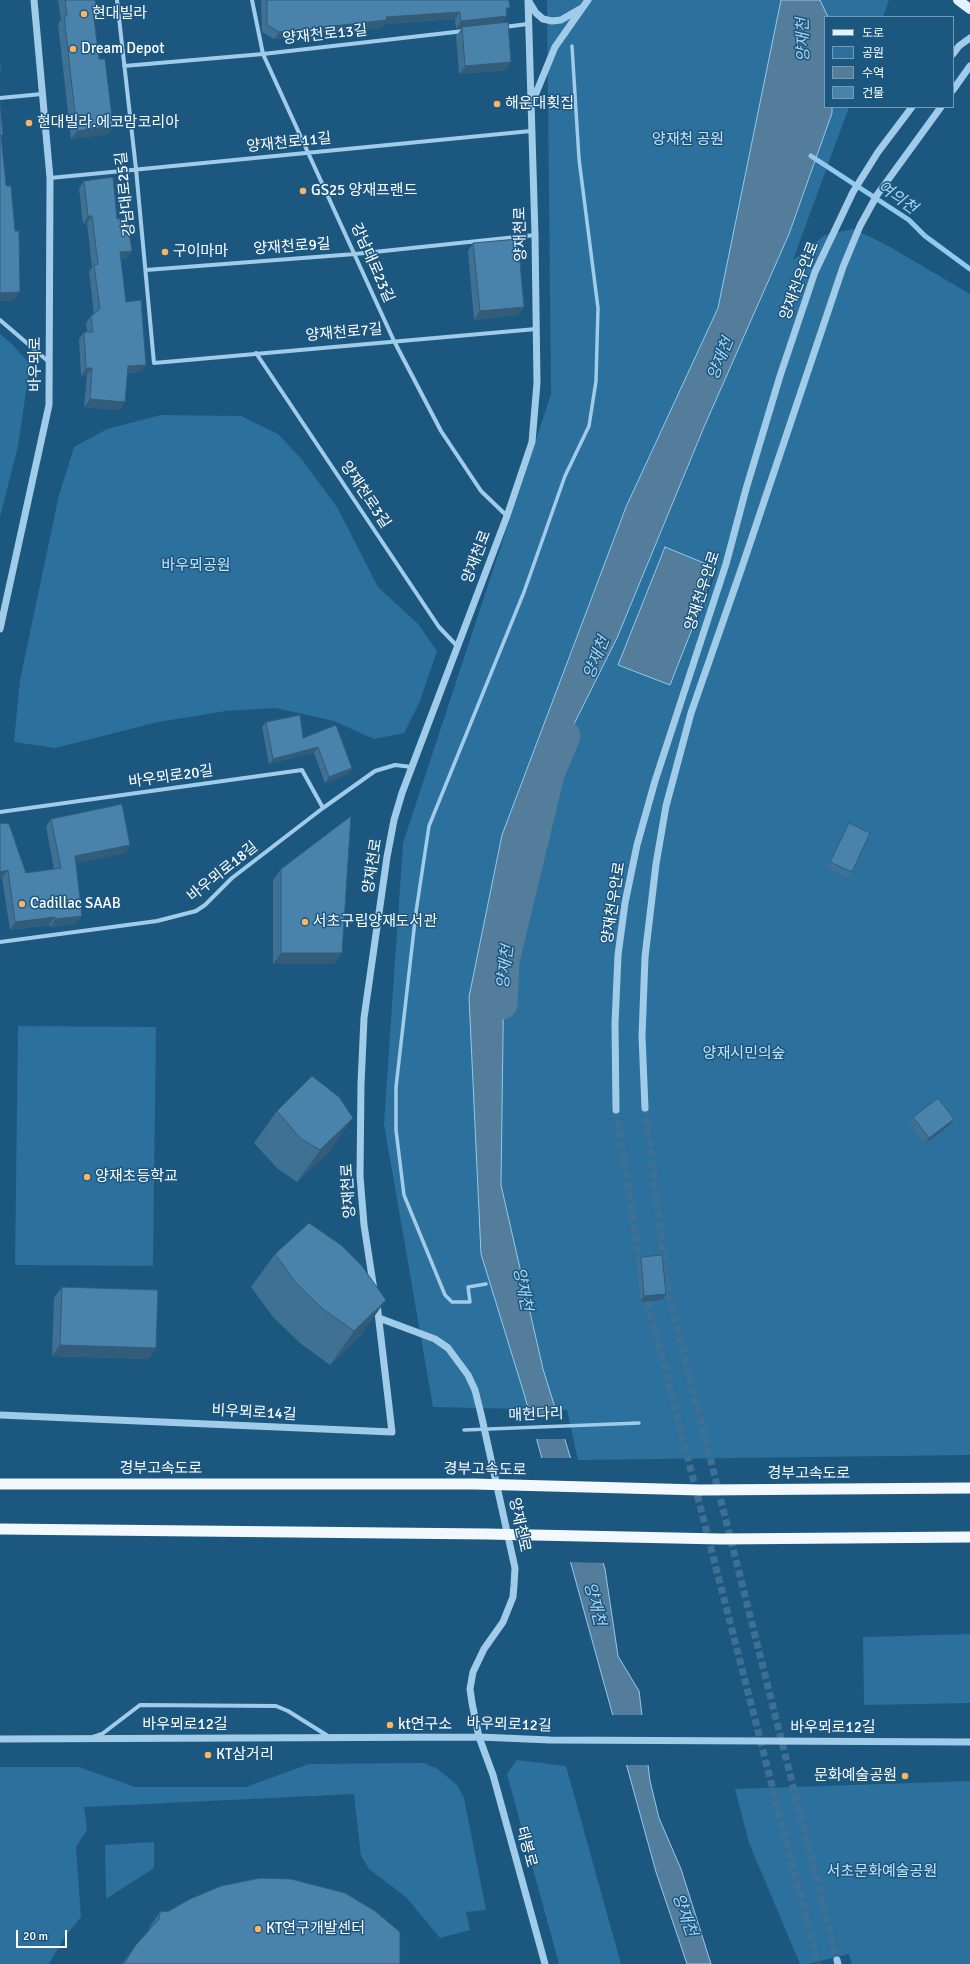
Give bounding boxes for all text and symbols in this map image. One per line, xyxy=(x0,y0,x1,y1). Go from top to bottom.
place label: 현대빌라 xyxy=(92,5,147,23)
marker: 현대빌라 xyxy=(79,9,89,19)
legend xyxy=(824,16,954,108)
water label: 양재천 xyxy=(794,18,814,62)
street label: 양재천로13길 xyxy=(282,22,368,48)
text: 도로 xyxy=(862,26,884,41)
place label: Dream Depot xyxy=(81,40,164,58)
marker: Dream Depot xyxy=(68,44,78,54)
text: 공원 xyxy=(862,46,884,61)
text: 수역 xyxy=(862,66,884,81)
text: 건물 xyxy=(862,86,884,101)
place label: 해운대횟집 xyxy=(505,95,574,113)
marker: 해운대횟집 xyxy=(492,99,502,109)
place label: 현대빌라.에코맘코리아 xyxy=(37,114,179,132)
marker: 현대빌라.에코맘코리아 xyxy=(24,118,34,128)
street label: 양재천로11길 xyxy=(246,130,332,156)
park label: 양재천 공원 xyxy=(652,131,724,149)
street label: 강남대로25길 xyxy=(113,151,139,237)
water label: 여의천 xyxy=(873,177,921,219)
place label: GS25 양재프랜드 xyxy=(311,182,417,200)
marker: GS25 양재프랜드 xyxy=(298,186,308,196)
street label: 양재천로 xyxy=(512,206,530,262)
street label: 강남대로23길 xyxy=(346,220,398,306)
street label: 양재천로9길 xyxy=(253,235,331,259)
street label: 양재천우안로 xyxy=(777,239,823,323)
place label: 구이마마 xyxy=(173,243,228,261)
marker: 구이마마 xyxy=(160,247,170,257)
street label: 양재천로7길 xyxy=(305,321,383,345)
water label: 양재천 xyxy=(704,335,738,383)
street label: 바우뫼로 xyxy=(27,336,45,392)
street label: 양재천로3길 xyxy=(336,458,394,532)
street label: 양재천로 xyxy=(459,528,495,586)
street label: 양재천우안로 xyxy=(682,549,724,633)
park label: 바우뫼공원 xyxy=(162,557,230,575)
water label: 양재천 xyxy=(580,634,614,682)
street label: 바우뫼로20길 xyxy=(128,762,214,792)
street label: 양재천로 xyxy=(360,837,386,895)
street label: 바우뫼로18길 xyxy=(184,838,262,906)
street label: 양재천우안로 xyxy=(599,861,629,945)
place label: Cadillac SAAB xyxy=(30,895,121,913)
marker: Cadillac SAAB xyxy=(17,899,27,909)
place label: 서초구립양재도서관 xyxy=(313,913,437,931)
marker: 서초구립양재도서관 xyxy=(300,917,310,927)
water label: 양재천 xyxy=(494,944,518,990)
park label: 양재시민의숲 xyxy=(703,1045,785,1063)
street label: 양재천로 xyxy=(339,1163,359,1219)
place label: 양재초등학교 xyxy=(95,1168,178,1186)
marker: 양재초등학교 xyxy=(82,1172,92,1182)
water label: 양재천 xyxy=(508,1265,536,1313)
street label: 비우뫼로14길 xyxy=(211,1402,297,1424)
street label: 매헌다리 xyxy=(508,1405,564,1425)
street label: 경부고속도로 xyxy=(120,1460,202,1478)
street label: 경부고속도로 xyxy=(443,1460,527,1480)
street label: 경부고속도로 xyxy=(768,1465,850,1483)
street label: 양재천로 xyxy=(504,1496,534,1554)
water label: 양재천 xyxy=(579,1580,609,1628)
street label: 바우뫼로12길 xyxy=(466,1715,552,1735)
street label: 바우뫼로12길 xyxy=(142,1716,228,1734)
place label: kt연구소 xyxy=(398,1716,452,1734)
street label: 바우뫼로12길 xyxy=(790,1719,876,1737)
marker: kt연구소 xyxy=(385,1720,395,1730)
place label: KT삼거리 xyxy=(216,1746,274,1764)
marker: KT삼거리 xyxy=(203,1750,213,1760)
place label: 문화예술공원 xyxy=(814,1767,897,1785)
marker: 문화예술공원 xyxy=(900,1771,910,1781)
street label: 태봉로 xyxy=(512,1825,540,1869)
park label: 서초문화예술공원 xyxy=(827,1863,937,1881)
water label: 양재천 xyxy=(668,1891,700,1939)
place label: KT연구개발센터 xyxy=(266,1920,365,1938)
scale bar xyxy=(18,1922,69,1948)
marker: KT연구개발센터 xyxy=(253,1924,263,1934)
text: 20 m xyxy=(23,1929,48,1944)

